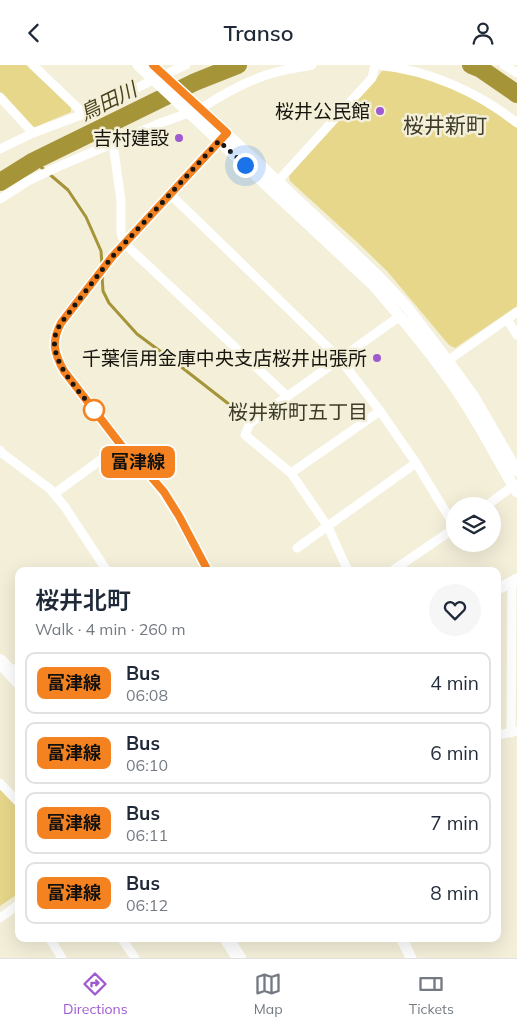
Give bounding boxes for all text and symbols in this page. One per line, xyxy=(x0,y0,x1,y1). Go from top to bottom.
icon: back xyxy=(20,19,48,47)
text: Transo xyxy=(223,19,294,47)
icon: person xyxy=(469,19,497,47)
water label: 鳥田川 xyxy=(76,76,142,125)
place label: 桜井公民館 xyxy=(275,99,370,123)
marker: 桜井公民館 xyxy=(374,105,386,117)
district label: 桜井新町 xyxy=(403,112,487,138)
place label: 吉村建設 xyxy=(93,126,169,150)
marker: 吉村建設 xyxy=(173,132,185,144)
your location xyxy=(233,153,258,178)
place label: 千葉信用金庫中央支店桜井出張所 xyxy=(82,346,367,370)
marker: 千葉信用金庫中央支店桜井出張所 xyxy=(371,352,383,364)
unlabelled marker xyxy=(83,399,105,421)
district label: 桜井新町五丁目 xyxy=(228,399,368,424)
line badge: 富津線 xyxy=(109,446,167,478)
text: 富津線 xyxy=(111,450,165,473)
map controls xyxy=(446,497,501,552)
button: layers xyxy=(446,497,501,552)
button: heart xyxy=(429,584,481,636)
text: 桜井北町 xyxy=(35,585,131,615)
text: Walk · 4 min · 260 m xyxy=(35,619,186,639)
text: Bus xyxy=(126,661,160,685)
text: 富津線 xyxy=(47,671,101,694)
text: 4 min xyxy=(430,671,479,695)
text: 06:08 xyxy=(126,685,168,705)
text: Bus xyxy=(126,731,160,755)
text: 富津線 xyxy=(47,741,101,764)
text: 6 min xyxy=(430,741,479,765)
text: 06:10 xyxy=(126,755,168,775)
text: Bus xyxy=(126,801,160,825)
text: 富津線 xyxy=(47,811,101,834)
text: 7 min xyxy=(430,811,479,835)
text: 06:11 xyxy=(126,825,168,845)
text: Bus xyxy=(126,871,160,895)
text: 富津線 xyxy=(47,881,101,904)
text: 8 min xyxy=(430,881,479,905)
text: 06:12 xyxy=(126,895,168,915)
tab: Directions xyxy=(63,970,128,1018)
tab: Map xyxy=(254,970,283,1018)
tab: Tickets xyxy=(409,970,454,1018)

